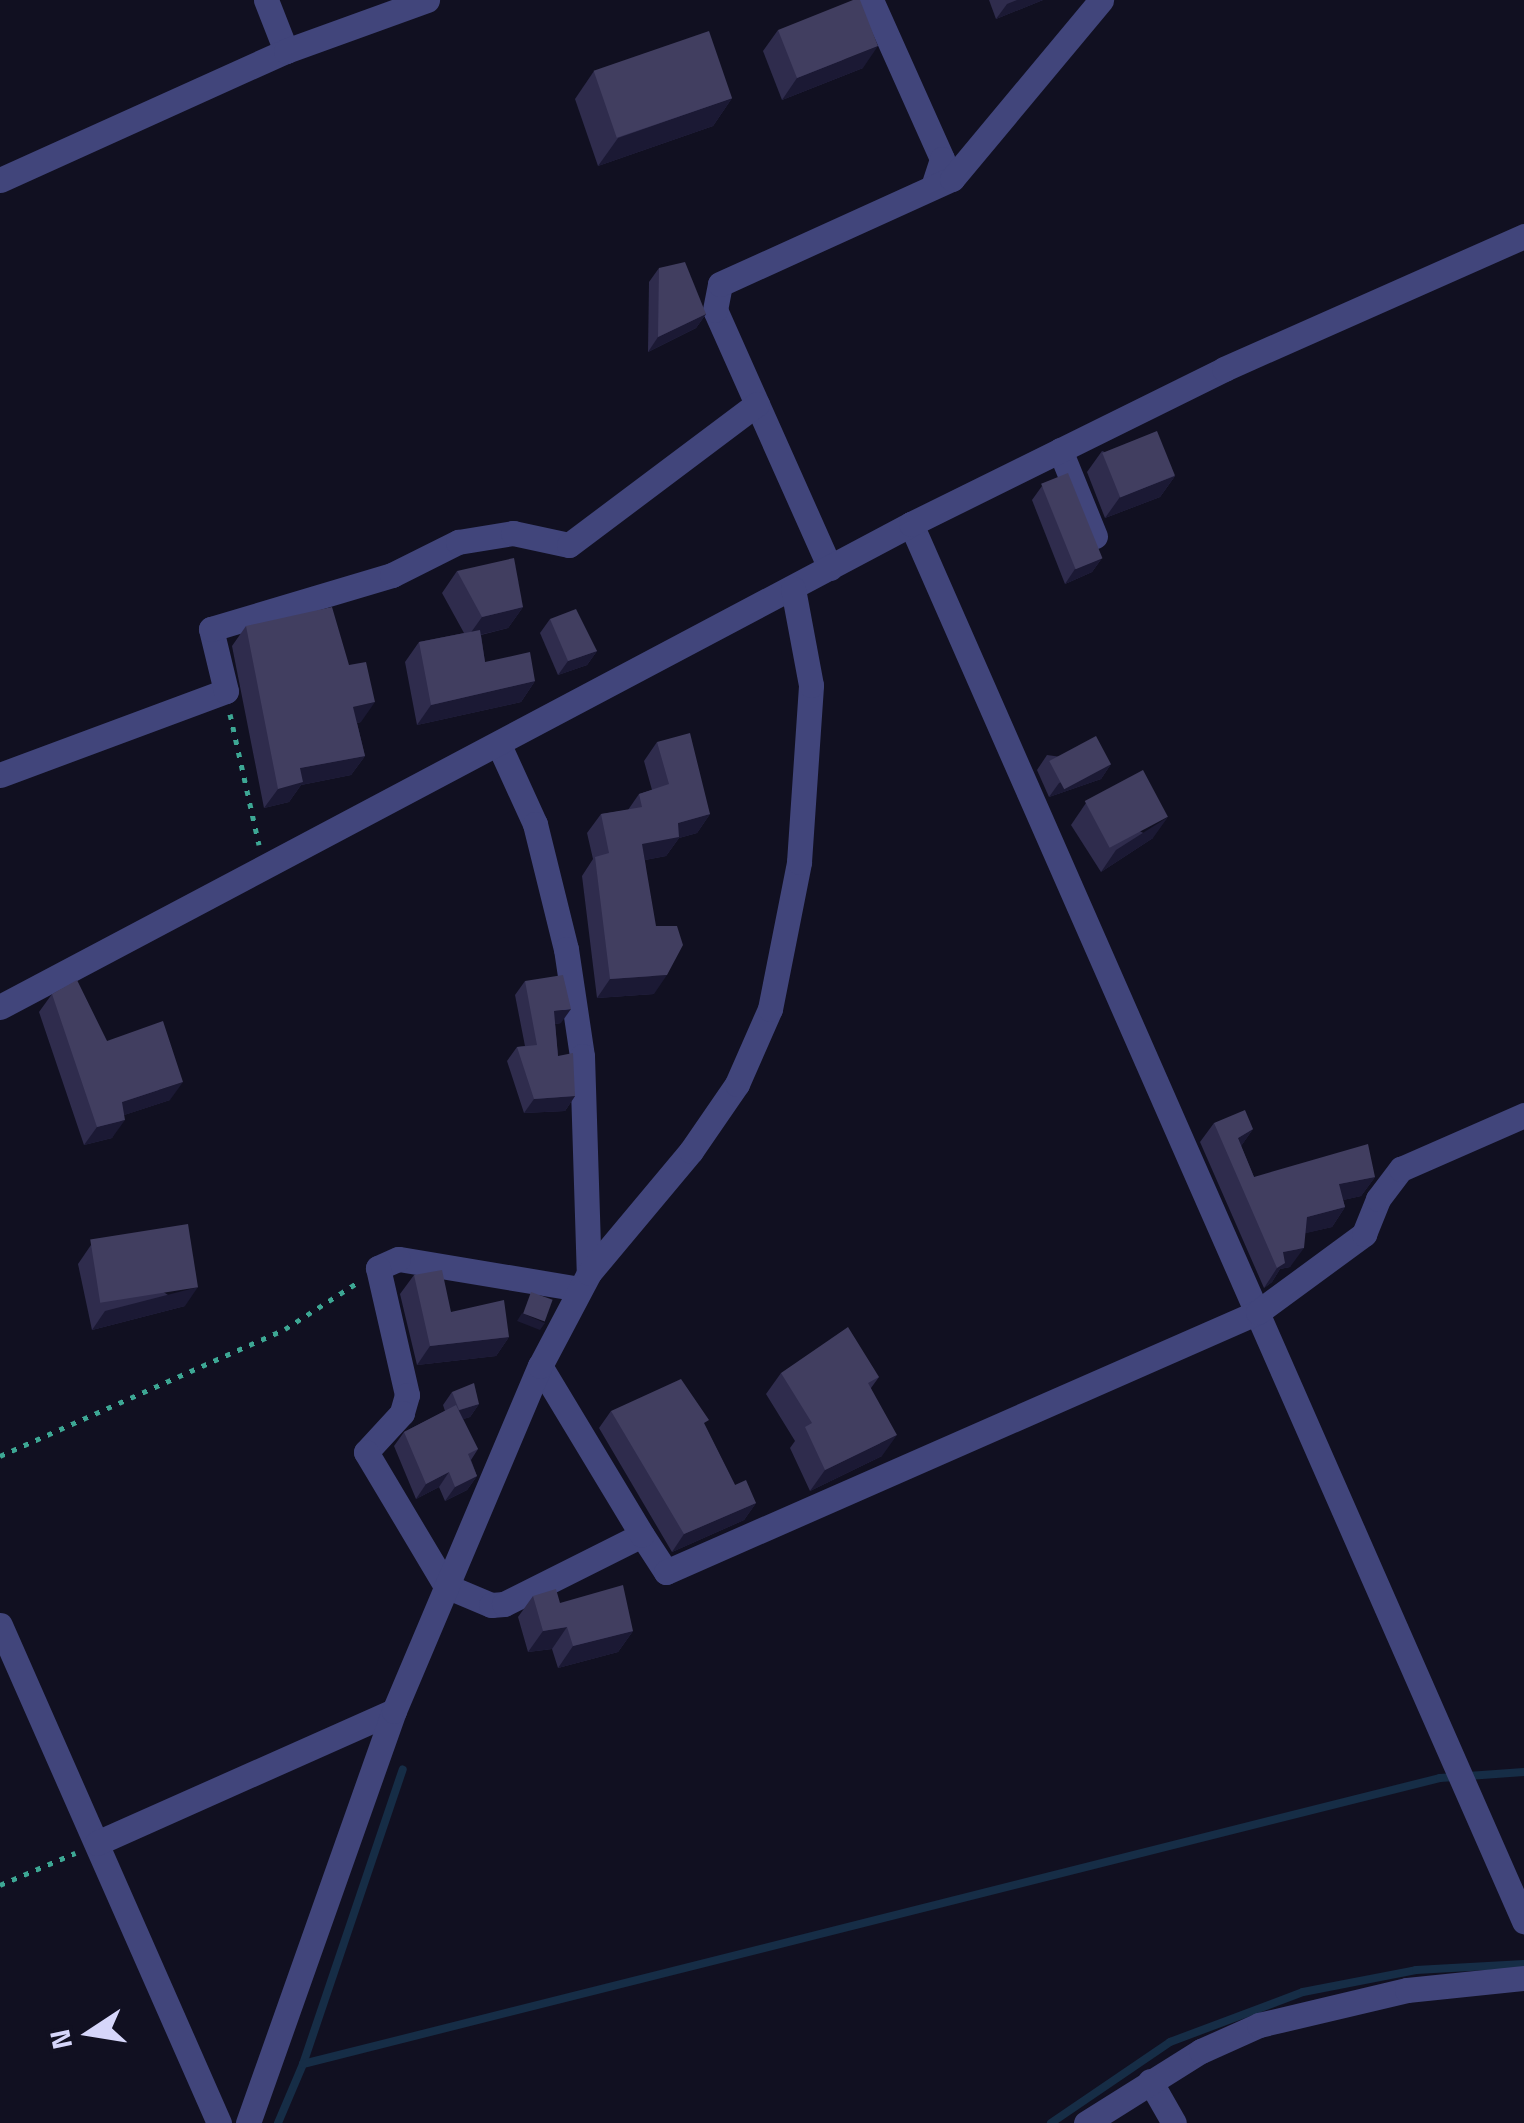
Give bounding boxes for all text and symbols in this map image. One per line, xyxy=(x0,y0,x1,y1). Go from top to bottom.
north arrow xyxy=(40,1983,140,2083)
text: N xyxy=(37,2025,83,2053)

